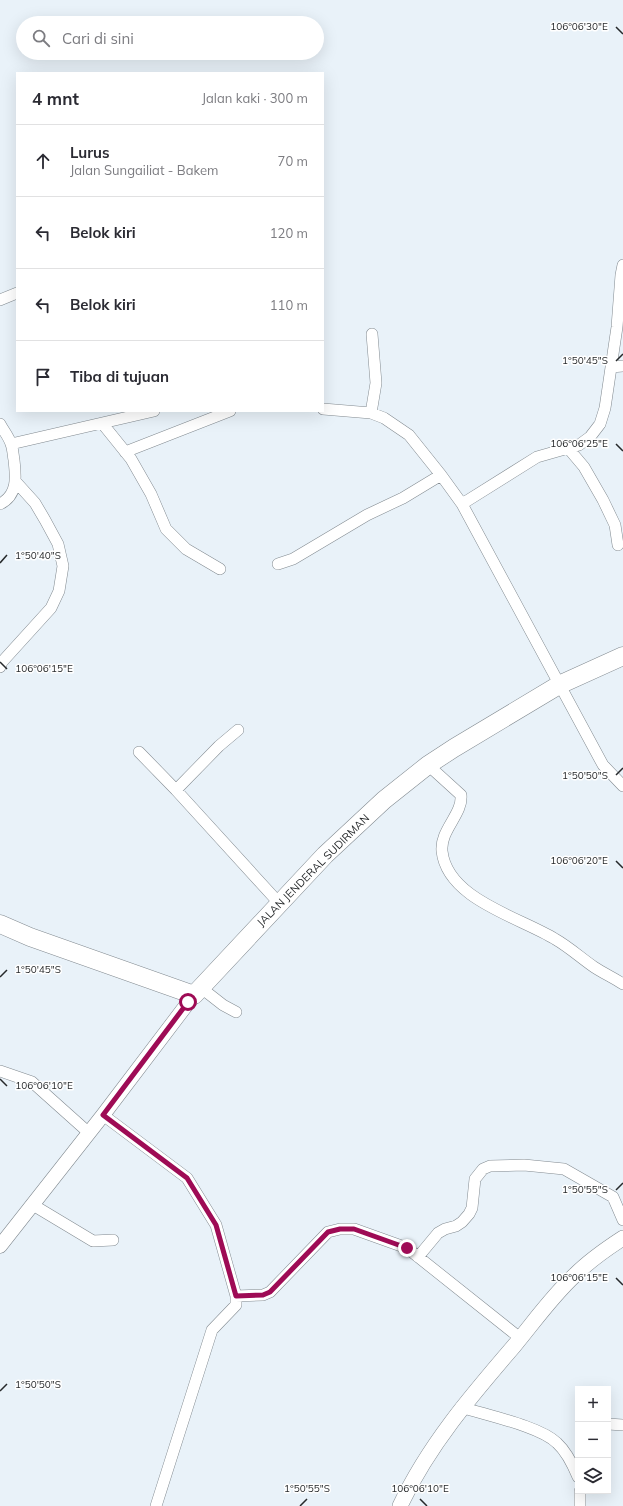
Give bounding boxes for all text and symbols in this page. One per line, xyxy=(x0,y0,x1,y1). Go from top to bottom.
search box xyxy=(16,16,324,60)
text: 106°06'30"E xyxy=(550,20,608,33)
icon: search xyxy=(30,27,52,49)
text: Cari di sini xyxy=(62,29,134,48)
text: 4 mnt xyxy=(32,88,79,109)
text: Jalan kaki · 300 m xyxy=(202,90,308,106)
text: Lurus xyxy=(70,143,110,162)
icon: ahead xyxy=(32,150,54,172)
text: 70 m xyxy=(278,153,308,169)
text: Jalan Sungailiat - Bakem xyxy=(70,162,218,178)
icon: left xyxy=(32,222,54,244)
text: Belok kiri xyxy=(70,223,136,242)
text: 120 m xyxy=(270,225,308,241)
icon: left xyxy=(32,294,54,316)
text: Belok kiri xyxy=(70,295,136,314)
text: 110 m xyxy=(270,297,308,313)
text: 1°50'45"S xyxy=(562,354,608,367)
icon: arrive xyxy=(32,366,54,388)
text: Tiba di tujuan xyxy=(70,367,169,386)
text: 106°06'25"E xyxy=(550,437,608,450)
text: 1°50'40"S xyxy=(15,549,61,562)
text: 106°06'15"E xyxy=(15,662,73,675)
text: 1°50'50"S xyxy=(562,769,608,782)
street label: JALAN JENDERAL SUDIRMAN xyxy=(254,811,372,929)
text: 106°06'20"E xyxy=(550,854,608,867)
text: 1°50'45"S xyxy=(15,963,61,976)
route start xyxy=(179,993,197,1011)
text: 106°06'10"E xyxy=(15,1079,73,1092)
text: 1°50'55"S xyxy=(562,1183,608,1196)
route end xyxy=(398,1239,416,1257)
text: 106°06'15"E xyxy=(550,1271,608,1284)
text: 1°50'50"S xyxy=(15,1378,61,1391)
map controls xyxy=(575,1386,611,1494)
button: + xyxy=(575,1386,611,1422)
button: − xyxy=(575,1422,611,1458)
button: layers xyxy=(575,1458,611,1494)
text: 1°50'55"S xyxy=(284,1482,330,1495)
text: 106°06'10"E xyxy=(391,1482,449,1495)

